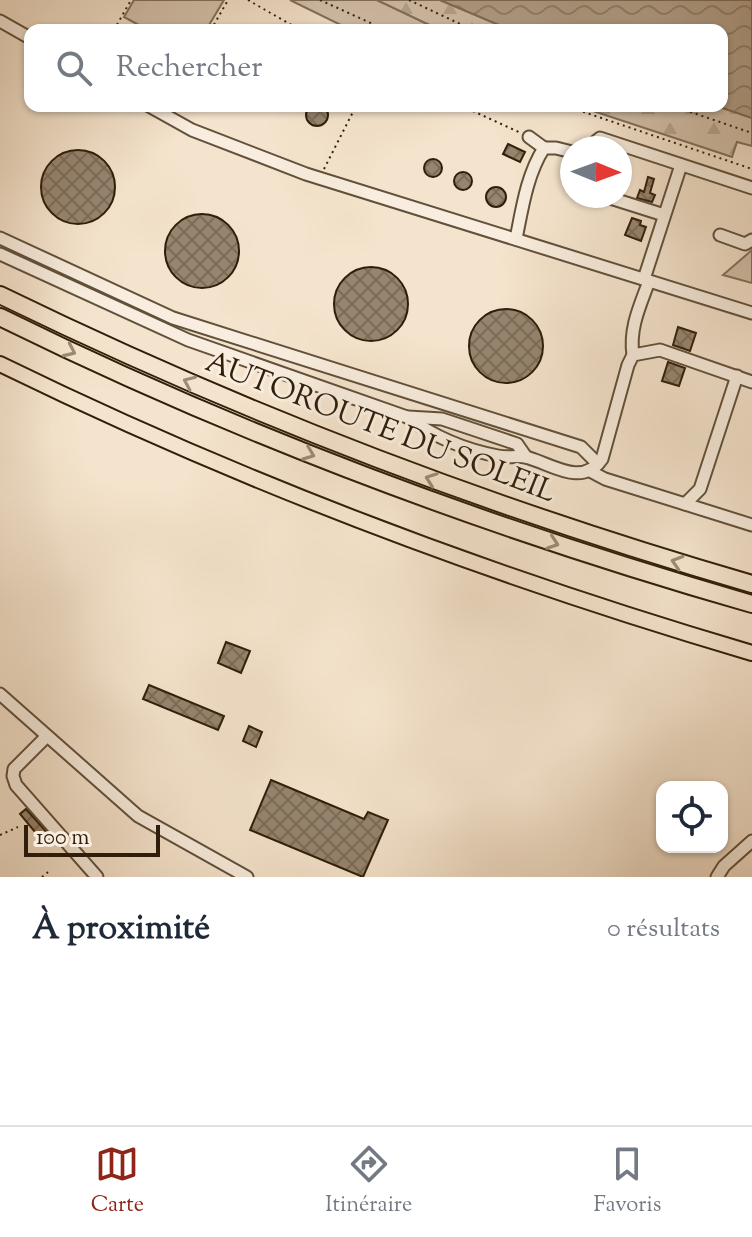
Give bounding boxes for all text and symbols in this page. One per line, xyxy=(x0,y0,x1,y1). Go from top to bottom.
search box xyxy=(24,24,728,112)
icon: search xyxy=(52,46,96,90)
text: Rechercher xyxy=(116,47,263,90)
north arrow xyxy=(560,136,632,208)
one-way arrow xyxy=(62,341,77,357)
street label: AUTOROUTE DU SOLEIL xyxy=(199,342,562,515)
one-way arrow xyxy=(183,376,198,392)
one-way arrow xyxy=(301,444,315,461)
one-way arrow xyxy=(425,472,439,489)
one-way arrow xyxy=(545,534,559,550)
one-way arrow xyxy=(671,555,685,571)
map controls xyxy=(656,781,728,853)
button: locate xyxy=(656,781,728,853)
scale bar xyxy=(24,821,160,857)
text: 100 m xyxy=(36,823,89,855)
text: À proximité xyxy=(32,905,210,954)
text: 0 résultats xyxy=(607,911,720,948)
tab: Carte xyxy=(91,1142,144,1222)
tab: Itinéraire xyxy=(325,1142,412,1222)
tab: Favoris xyxy=(594,1142,661,1222)

